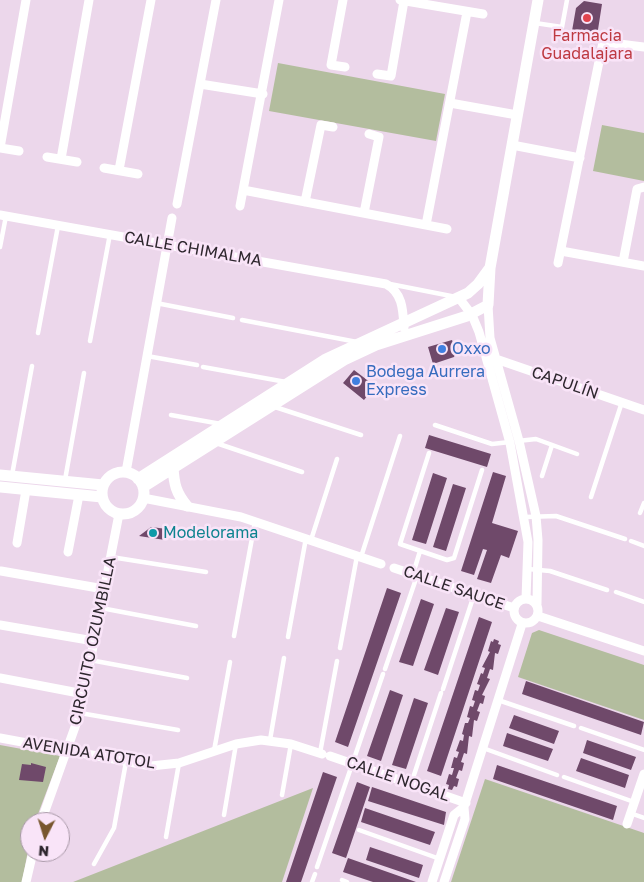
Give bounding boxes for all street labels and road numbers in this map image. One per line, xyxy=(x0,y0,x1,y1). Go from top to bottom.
street label: CALLE CHIMALMA xyxy=(123,227,263,271)
street label: CAPULÍN xyxy=(529,363,601,403)
street label: CIRCUITO OZUMBILLA xyxy=(66,555,120,727)
street label: CALLE SAUCE xyxy=(401,562,507,614)
street label: AVENIDA ATOTOL xyxy=(21,733,157,773)
street label: CALLE NOGAL xyxy=(344,752,452,806)

